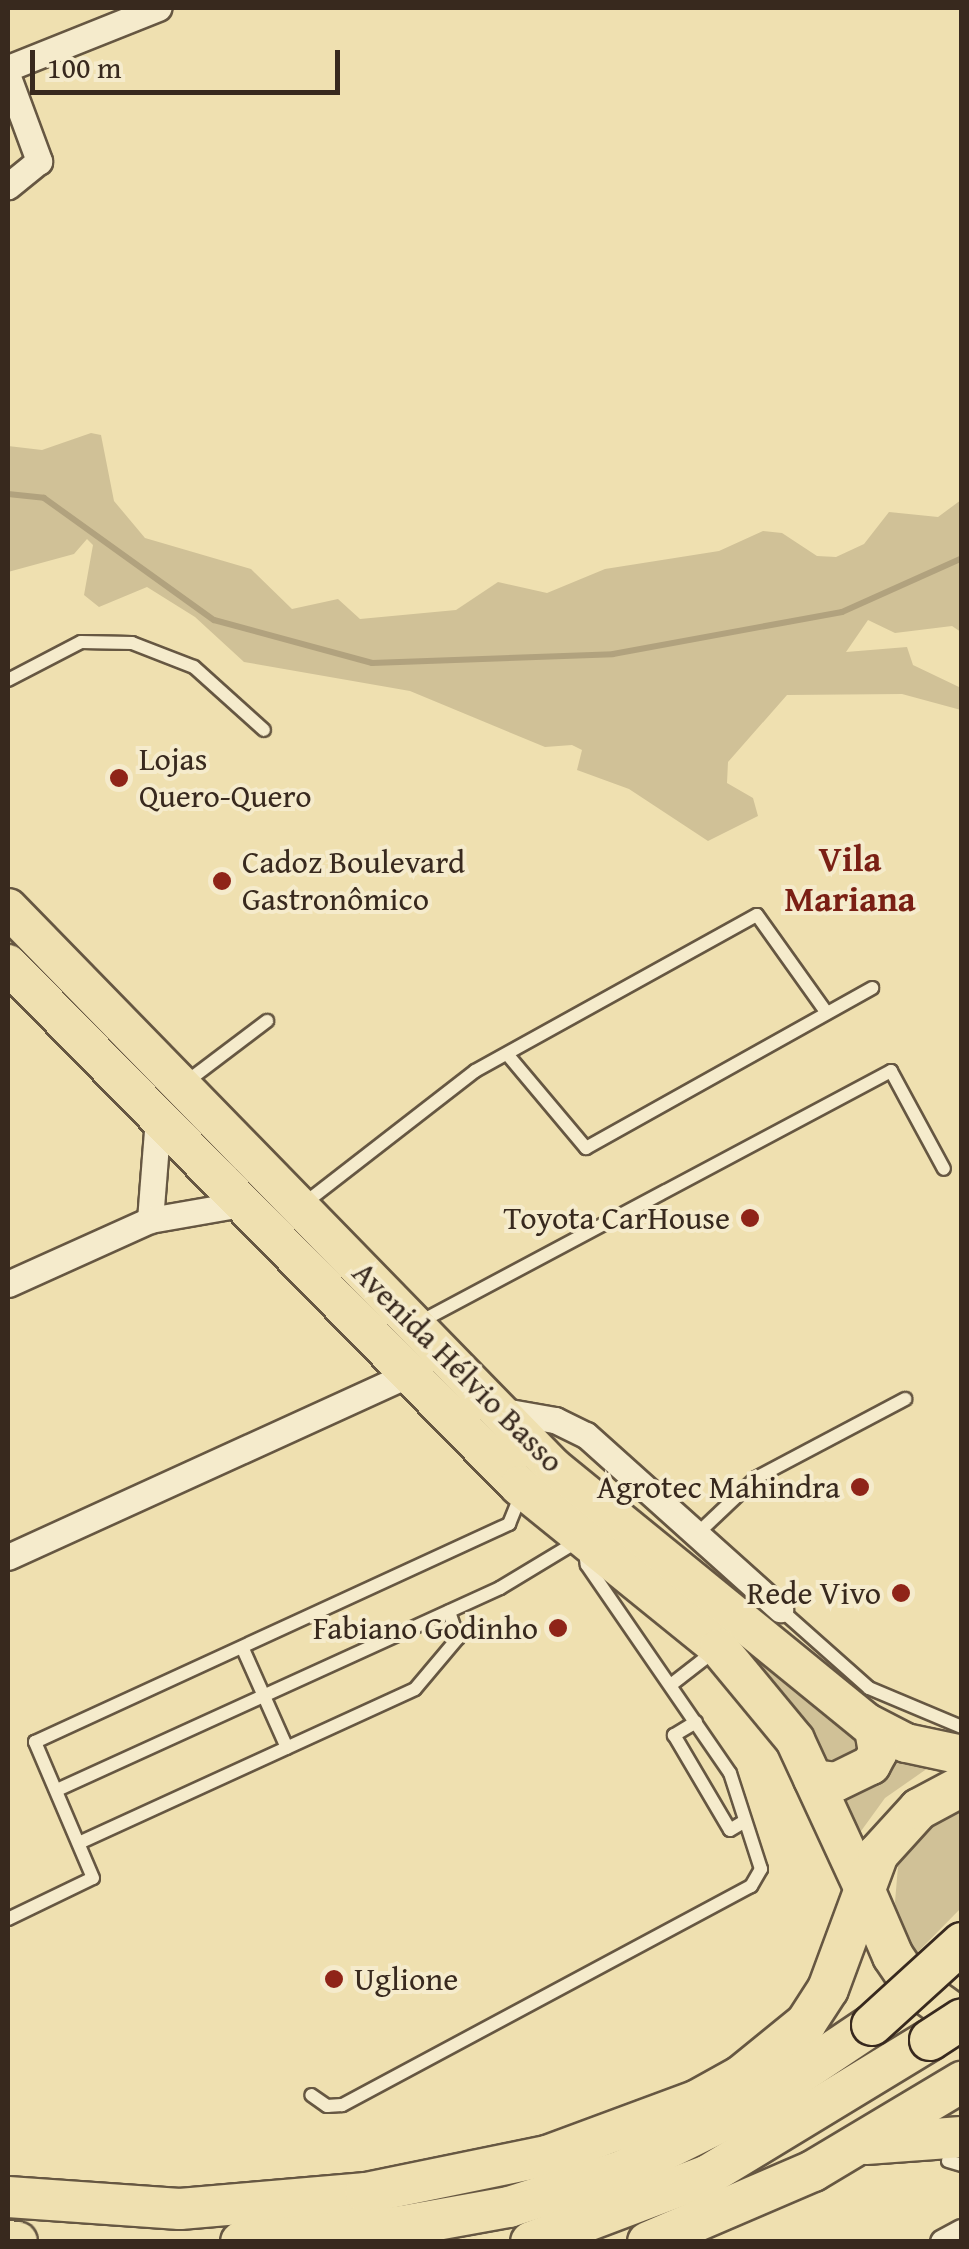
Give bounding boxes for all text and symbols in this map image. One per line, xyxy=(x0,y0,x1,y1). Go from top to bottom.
scale bar xyxy=(35,30,345,92)
text: 100 m xyxy=(47,45,121,89)
place label: Lojas Quero-Quero xyxy=(139,741,312,816)
marker: Lojas Quero-Quero xyxy=(108,767,130,789)
district label: Vila Mariana xyxy=(784,838,916,920)
place label: Cadoz Boulevard Gastronômico xyxy=(242,844,465,919)
marker: Cadoz Boulevard Gastronômico xyxy=(211,870,233,892)
place label: Toyota CarHouse xyxy=(504,1199,730,1237)
marker: Toyota CarHouse xyxy=(739,1207,761,1229)
street label: Avenida Hélvio Basso xyxy=(344,1253,572,1481)
place label: Agrotec Mahindra xyxy=(597,1468,840,1506)
marker: Agrotec Mahindra xyxy=(849,1476,871,1498)
place label: Rede Vivo xyxy=(747,1574,881,1612)
marker: Rede Vivo xyxy=(890,1582,912,1604)
place label: Fabiano Godinho xyxy=(313,1609,538,1647)
marker: Fabiano Godinho xyxy=(547,1617,569,1639)
place label: Uglione xyxy=(354,1960,458,1998)
marker: Uglione xyxy=(323,1968,345,1990)

